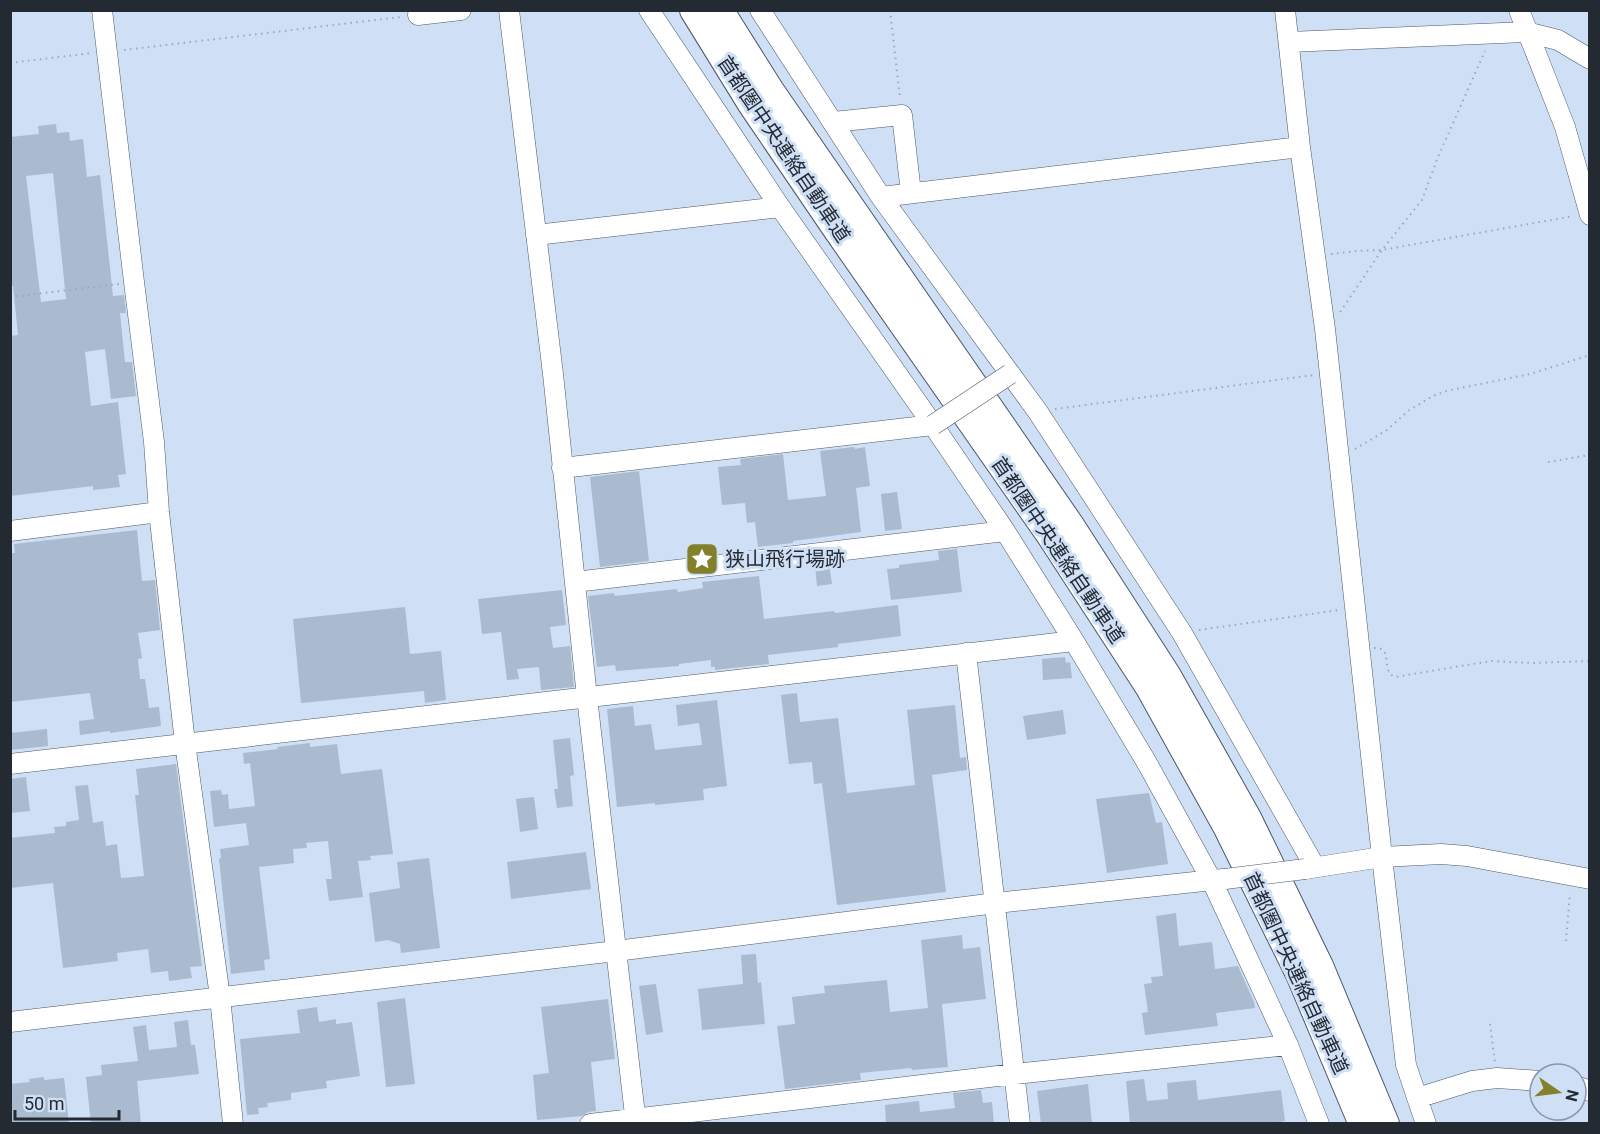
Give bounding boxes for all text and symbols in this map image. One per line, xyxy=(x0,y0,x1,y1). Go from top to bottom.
street label: 首都圏中央連絡自動車道 xyxy=(713,51,855,247)
street label: 首都圏中央連絡自動車道 xyxy=(987,452,1129,648)
place icon: 狭山飛行場跡 xyxy=(684,541,720,577)
place label: 狭山飛行場跡 xyxy=(725,547,845,571)
street label: 首都圏中央連絡自動車道 xyxy=(1239,868,1353,1078)
north arrow xyxy=(1528,1062,1588,1122)
scale bar xyxy=(15,1083,118,1121)
text: N xyxy=(1561,1088,1583,1103)
text: 50 m xyxy=(24,1093,64,1114)

